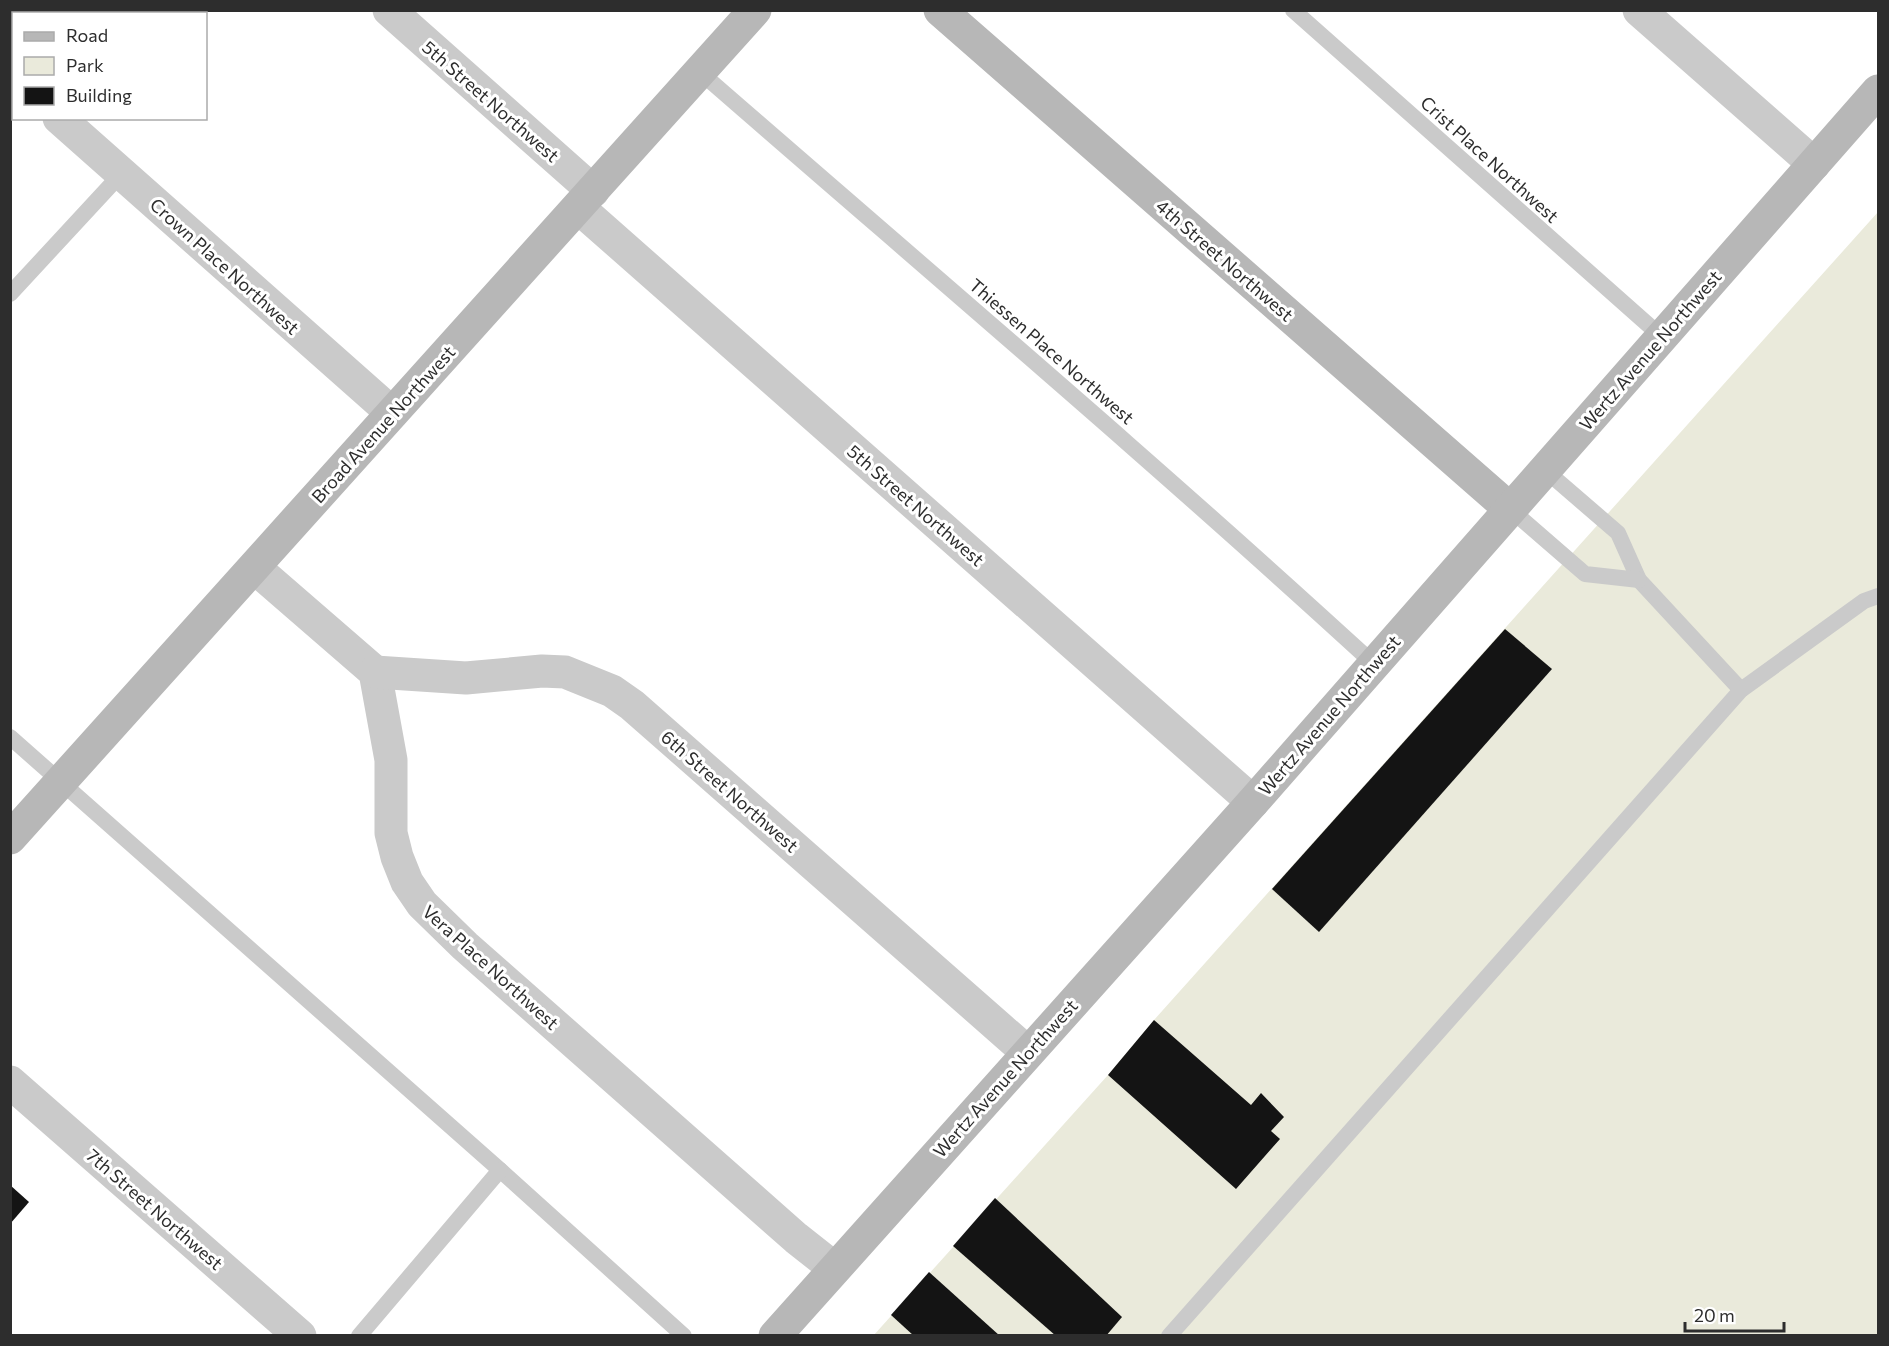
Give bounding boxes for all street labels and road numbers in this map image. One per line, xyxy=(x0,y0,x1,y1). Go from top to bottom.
street label: 5th Street Northwest xyxy=(418,36,564,166)
street label: Crist Place Northwest xyxy=(1416,91,1564,227)
street label: Crown Place Northwest xyxy=(146,193,304,339)
street label: 4th Street Northwest xyxy=(1152,194,1298,326)
street label: Wertz Avenue Northwest xyxy=(1574,265,1726,435)
street label: Thiessen Place Northwest xyxy=(965,274,1139,428)
street label: Broad Avenue Northwest xyxy=(307,341,459,507)
street label: 5th Street Northwest xyxy=(843,440,989,570)
street label: Wertz Avenue Northwest xyxy=(1253,630,1405,800)
street label: 6th Street Northwest xyxy=(657,725,803,857)
street label: Vera Place Northwest xyxy=(418,900,564,1034)
street label: Wertz Avenue Northwest xyxy=(928,994,1082,1162)
street label: 7th Street Northwest xyxy=(82,1144,228,1274)

